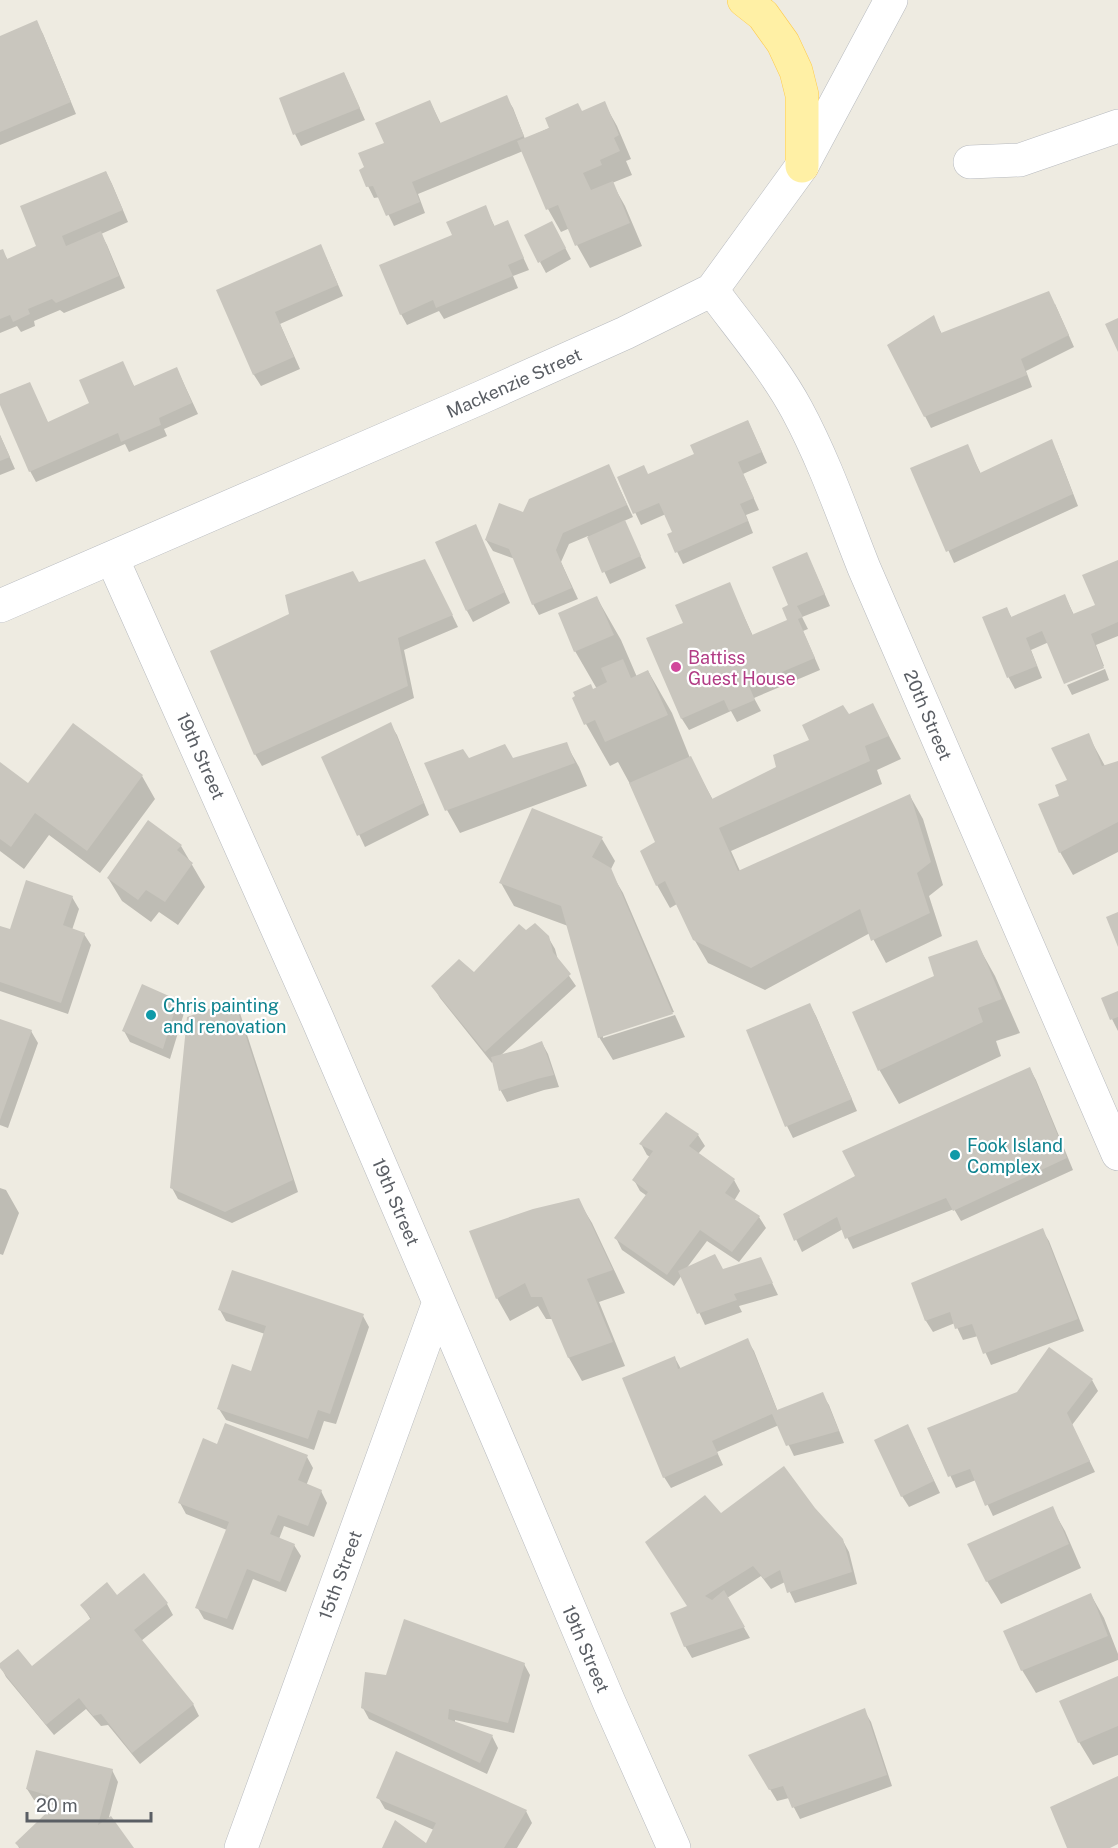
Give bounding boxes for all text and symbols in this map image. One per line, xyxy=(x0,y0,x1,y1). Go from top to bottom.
street label: Mackenzie Street xyxy=(443,344,585,422)
place label: Battiss Guest House xyxy=(688,647,796,689)
marker: Battiss Guest House xyxy=(669,660,683,674)
street label: 20th Street xyxy=(900,667,956,763)
street label: 19th Street xyxy=(173,709,229,803)
place label: Chris painting and renovation xyxy=(163,995,286,1037)
marker: Chris painting and renovation xyxy=(144,1008,158,1022)
place label: Fook Island Complex xyxy=(967,1135,1063,1177)
marker: Fook Island Complex xyxy=(948,1148,962,1162)
street label: 19th Street xyxy=(368,1155,424,1249)
street label: 15th Street xyxy=(314,1528,366,1622)
street label: 19th Street xyxy=(558,1602,614,1696)
scale bar xyxy=(27,1785,152,1823)
text: 20 m xyxy=(36,1795,78,1816)

